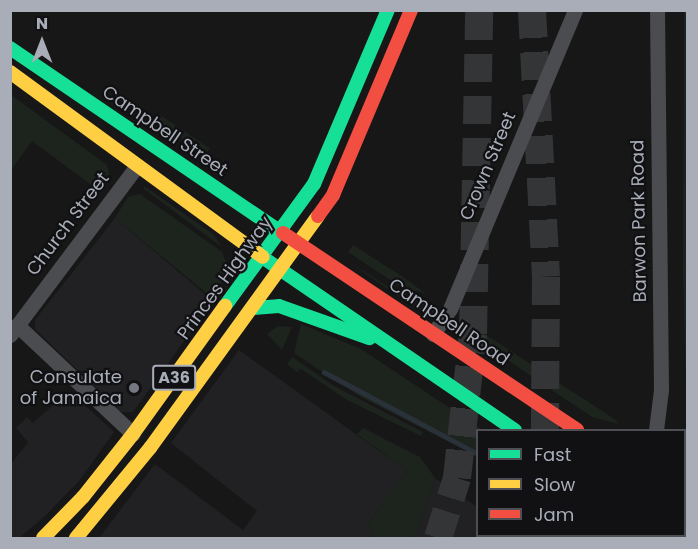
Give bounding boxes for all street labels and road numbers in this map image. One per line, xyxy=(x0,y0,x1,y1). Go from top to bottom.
street label: Campbell Street xyxy=(98,81,232,181)
street label: Crown Street xyxy=(455,108,521,224)
street label: Barwon Park Road xyxy=(627,139,651,303)
street label: Church Street xyxy=(22,168,114,280)
street label: Princes Highway xyxy=(173,212,277,344)
street label: Campbell Road xyxy=(385,274,513,370)
road number: A36 xyxy=(152,365,196,391)

